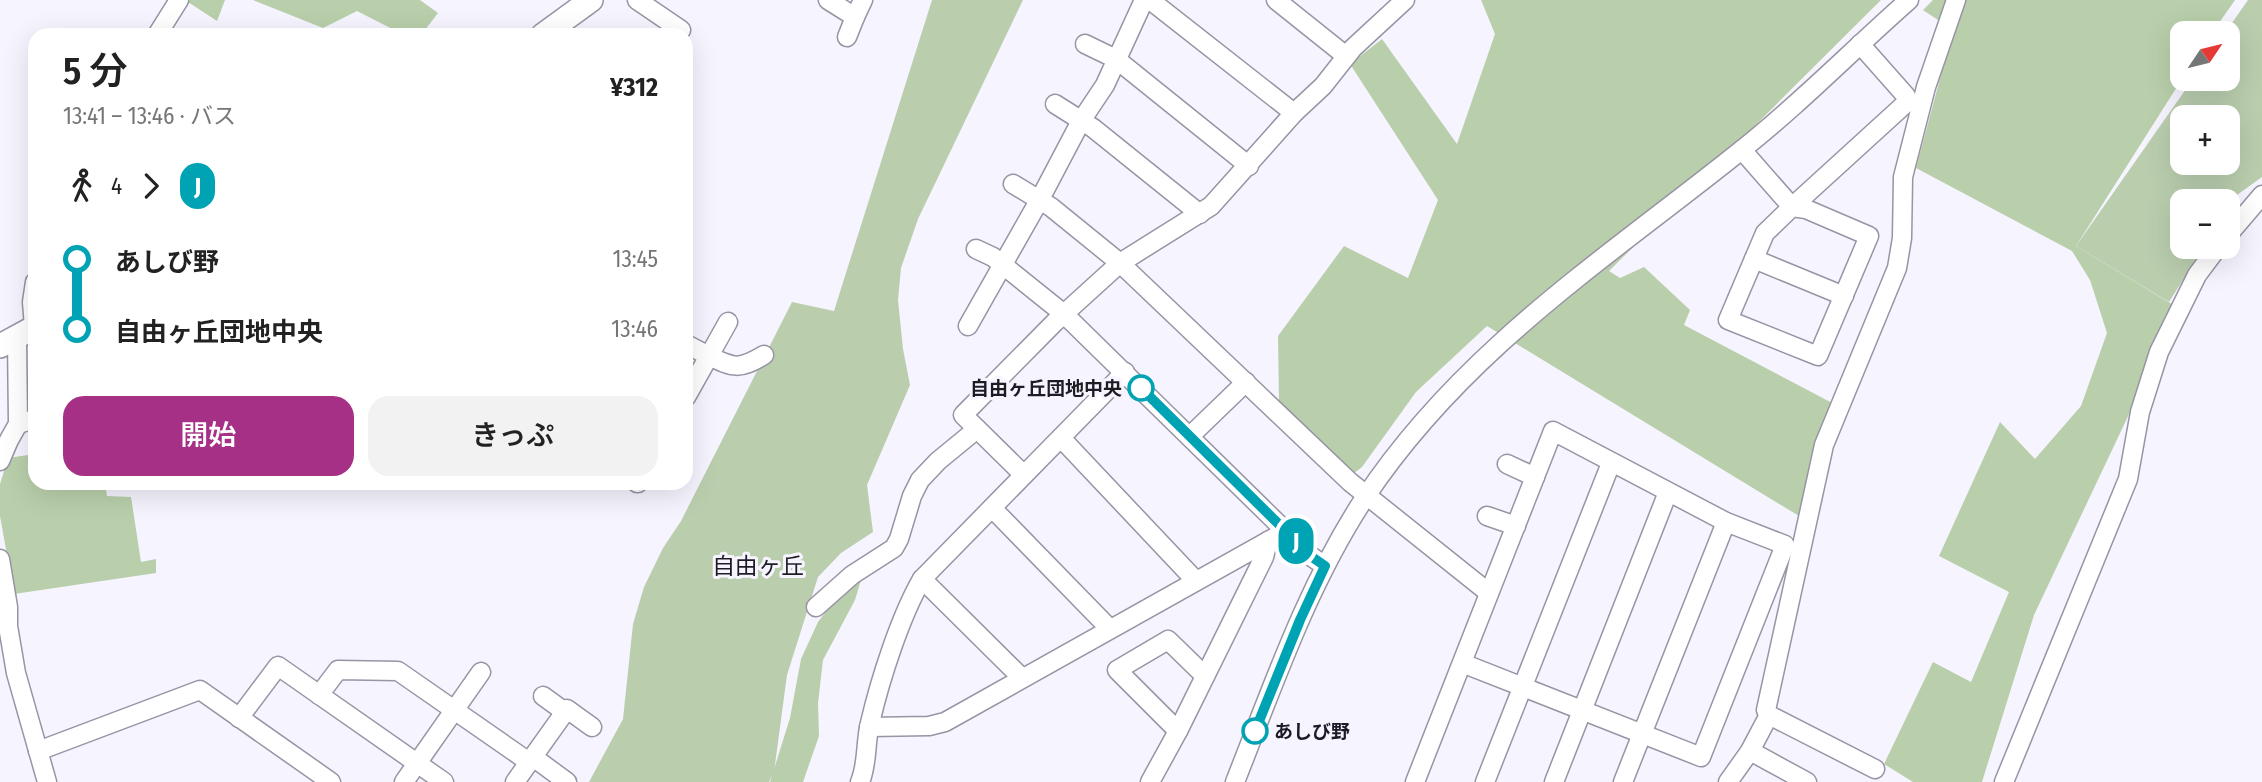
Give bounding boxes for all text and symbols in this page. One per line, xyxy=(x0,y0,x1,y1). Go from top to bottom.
north arrow xyxy=(2170,21,2240,91)
map controls xyxy=(2170,21,2240,259)
text: 5 分 xyxy=(63,48,128,94)
text: ¥312 xyxy=(610,72,658,103)
text: 13:41 – 13:46 · バス xyxy=(63,102,236,130)
button: + xyxy=(2170,105,2240,175)
icon: walk xyxy=(63,167,101,205)
icon: forward xyxy=(132,167,170,205)
text: 4 xyxy=(111,172,122,200)
text: J xyxy=(194,172,201,200)
button: − xyxy=(2170,189,2240,259)
text: 13:45 xyxy=(612,245,658,273)
text: あしび野 xyxy=(115,247,219,278)
text: 13:46 xyxy=(611,315,658,343)
text: 自由ヶ丘団地中央 xyxy=(115,317,323,348)
marker: 自由ヶ丘団地中央 xyxy=(1128,375,1154,401)
place label: 自由ヶ丘団地中央 xyxy=(970,377,1122,400)
button: 開始 xyxy=(63,396,354,476)
button: きっぷ xyxy=(368,396,658,476)
line badge: J xyxy=(1273,518,1319,564)
text: J xyxy=(1293,527,1299,555)
district label: 自由ヶ丘 xyxy=(712,552,804,580)
marker: あしび野 xyxy=(1242,718,1268,744)
place label: あしび野 xyxy=(1274,720,1350,743)

